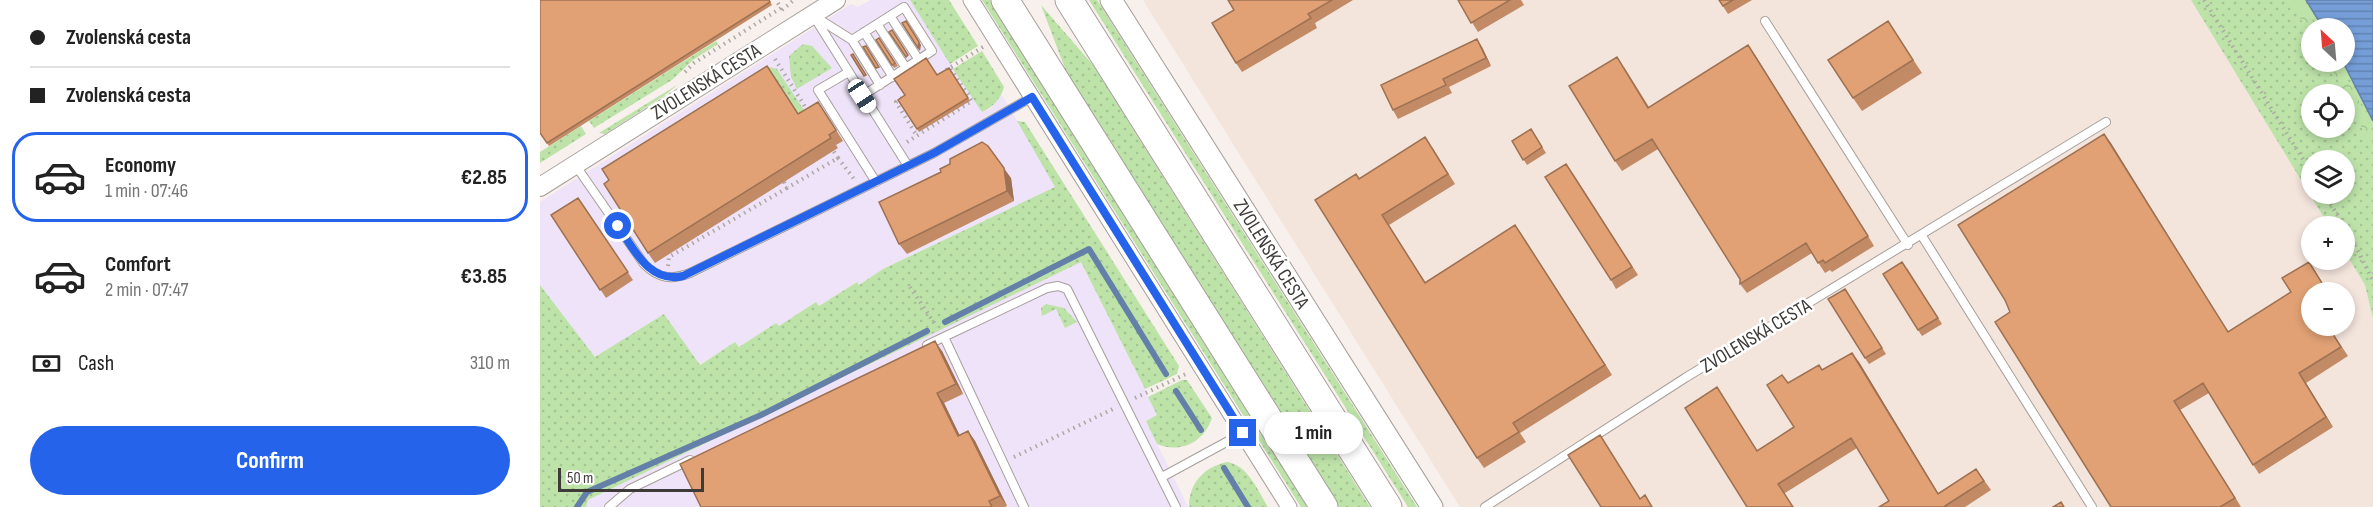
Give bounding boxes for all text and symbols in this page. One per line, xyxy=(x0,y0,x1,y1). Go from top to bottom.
north arrow xyxy=(2301,18,2355,72)
map controls xyxy=(2301,18,2355,336)
text: Zvolenská cesta xyxy=(66,24,191,51)
street label: ZVOLENSKÁ CESTA xyxy=(647,39,766,125)
car xyxy=(845,76,879,116)
text: Zvolenská cesta xyxy=(66,82,191,109)
button: locate xyxy=(2301,84,2355,138)
icon: car xyxy=(33,150,87,204)
button: layers xyxy=(2301,150,2355,204)
text: Economy xyxy=(105,152,176,179)
text: €2.85 xyxy=(461,164,507,191)
text: 1 min · 07:46 xyxy=(105,179,188,203)
street label: ZVOLENSKÁ CESTA xyxy=(1228,195,1314,314)
route start xyxy=(604,212,631,239)
button: + xyxy=(2301,216,2355,270)
icon: car xyxy=(33,249,87,303)
text: Comfort xyxy=(105,251,171,278)
text: €3.85 xyxy=(461,263,507,290)
text: 2 min · 07:47 xyxy=(105,278,189,302)
button: − xyxy=(2301,282,2355,336)
street label: ZVOLENSKÁ CESTA xyxy=(1696,293,1816,378)
icon: cash xyxy=(30,347,63,380)
text: Cash xyxy=(78,350,114,377)
text: 310 m xyxy=(470,351,510,375)
callout: 1 min xyxy=(1264,412,1363,454)
route end xyxy=(1229,419,1256,446)
text: 1 min xyxy=(1295,421,1332,445)
button: Confirm xyxy=(30,426,510,495)
scale bar xyxy=(558,465,704,492)
text: 50 m xyxy=(567,469,593,488)

